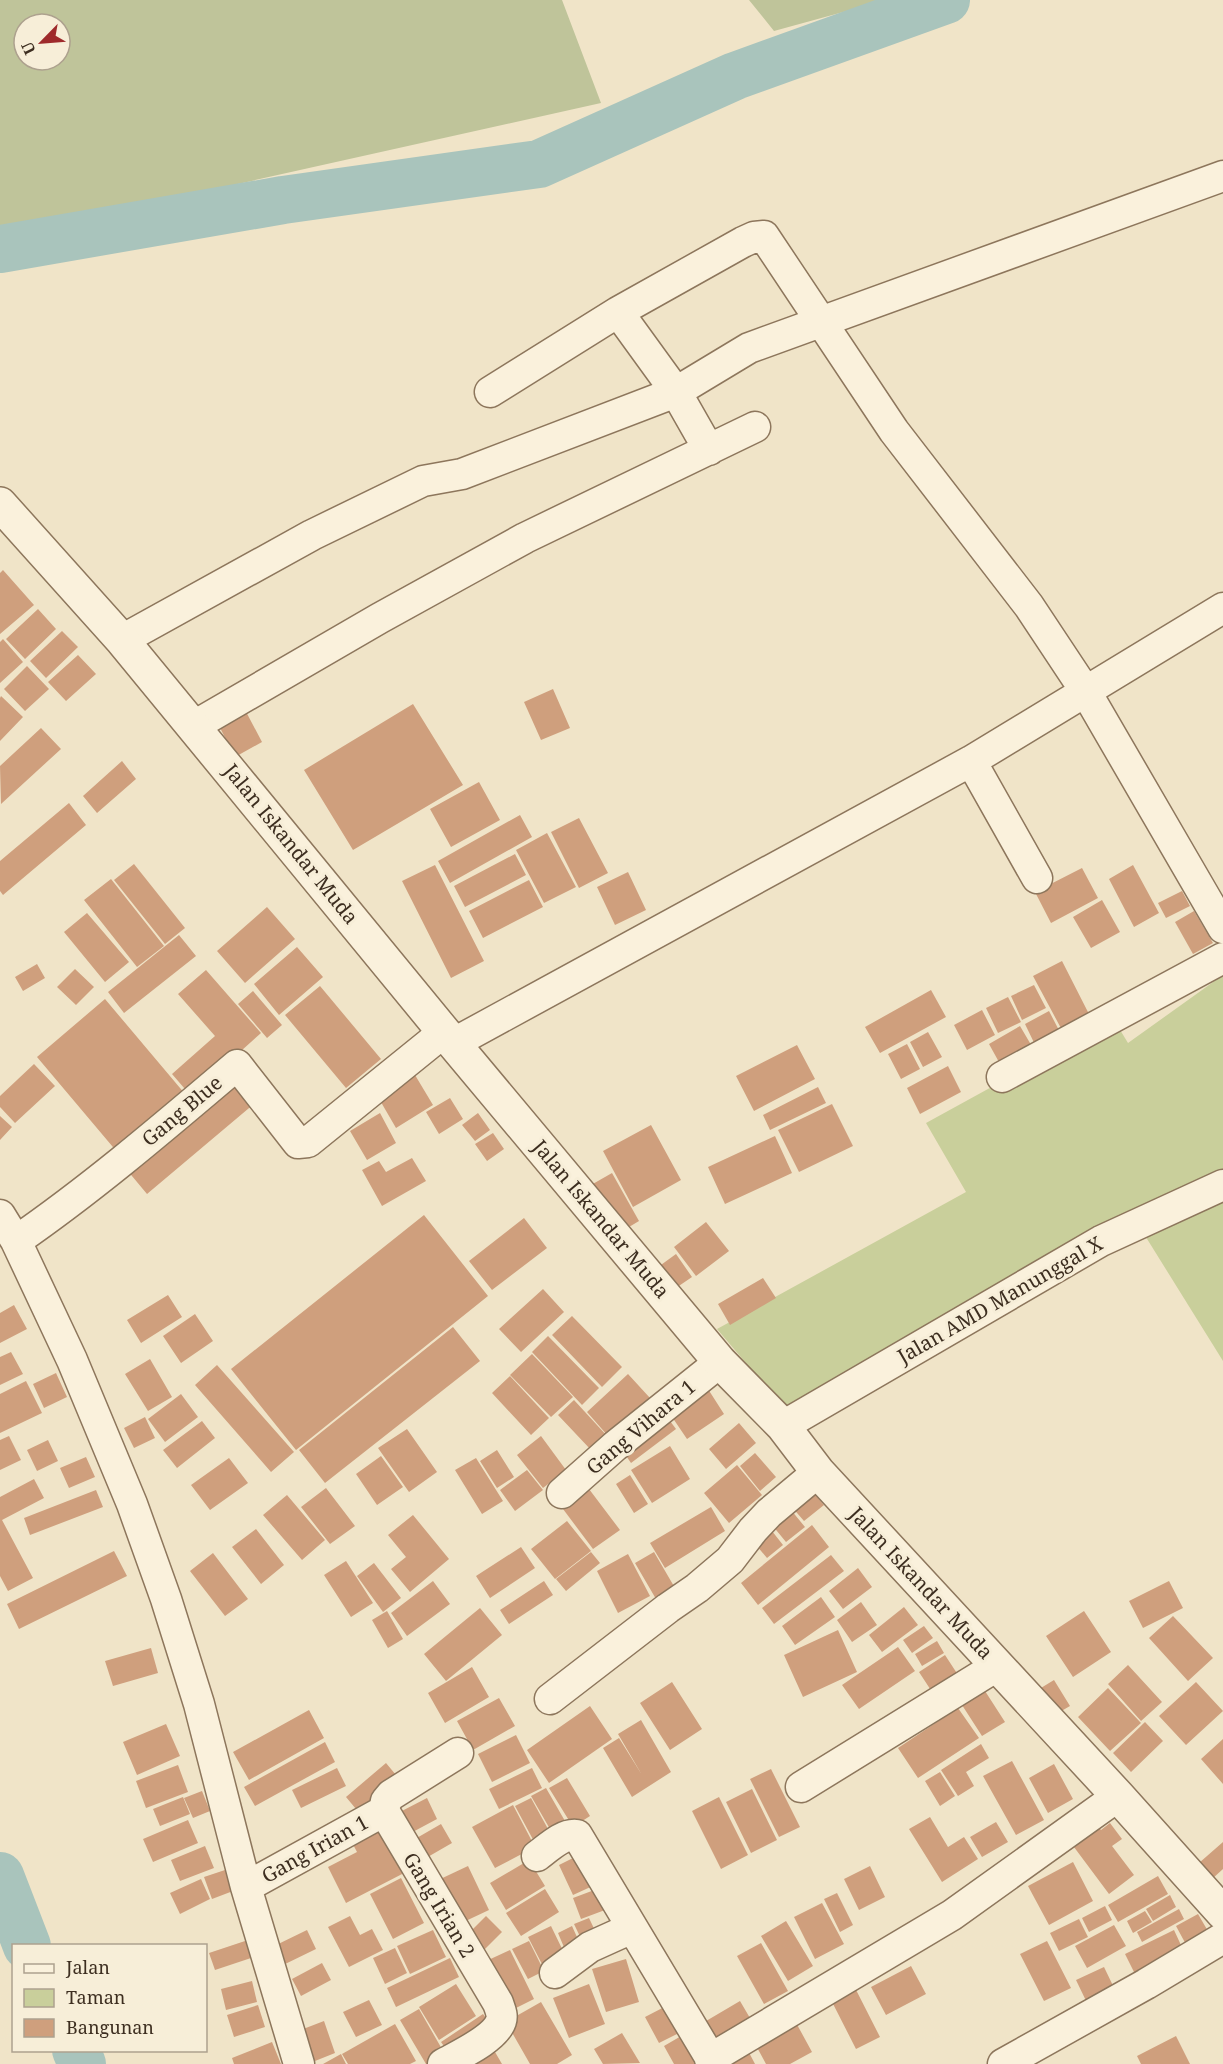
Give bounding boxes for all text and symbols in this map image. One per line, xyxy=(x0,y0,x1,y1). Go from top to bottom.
north arrow xyxy=(12,12,72,72)
text: U xyxy=(16,38,41,58)
street label: Jalan Iskandar Muda xyxy=(218,757,365,930)
street label: Gang Blue xyxy=(136,1069,228,1152)
street label: Jalan Iskandar Muda xyxy=(526,1133,676,1304)
street label: Jalan AMD Manunggal X xyxy=(891,1229,1108,1370)
street label: Gang Vihara 1 xyxy=(580,1373,701,1480)
street label: Jalan Iskandar Muda xyxy=(843,1500,999,1665)
street label: Gang Irian 1 xyxy=(257,1808,373,1889)
street label: Gang Irian 2 xyxy=(397,1847,481,1962)
legend xyxy=(12,1944,207,2052)
text: Jalan xyxy=(65,1955,110,1979)
text: Taman xyxy=(66,1985,126,2009)
text: Bangunan xyxy=(66,2015,154,2039)

